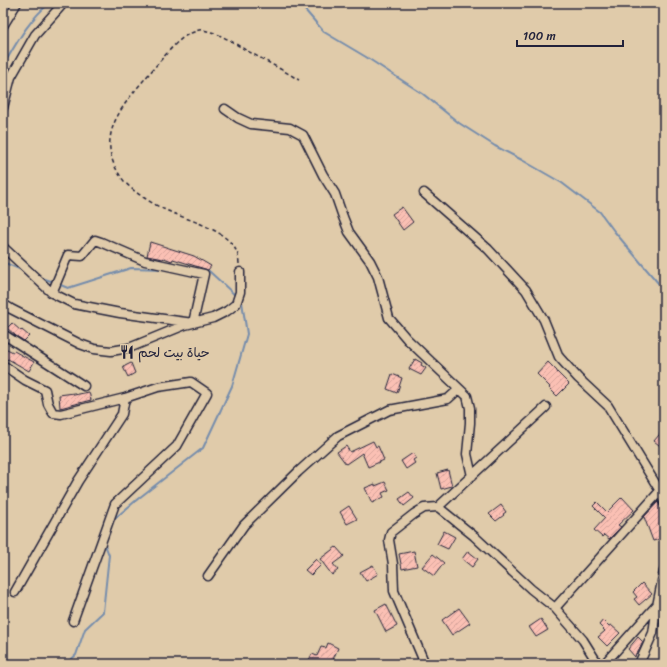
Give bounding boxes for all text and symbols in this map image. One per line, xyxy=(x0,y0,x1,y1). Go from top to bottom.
scale bar xyxy=(517,22,623,48)
text: 100 m xyxy=(523,25,556,47)
place label: حياة بيت لحم xyxy=(138,341,210,364)
restaurant icon: حياة بيت لحم xyxy=(119,344,135,360)

